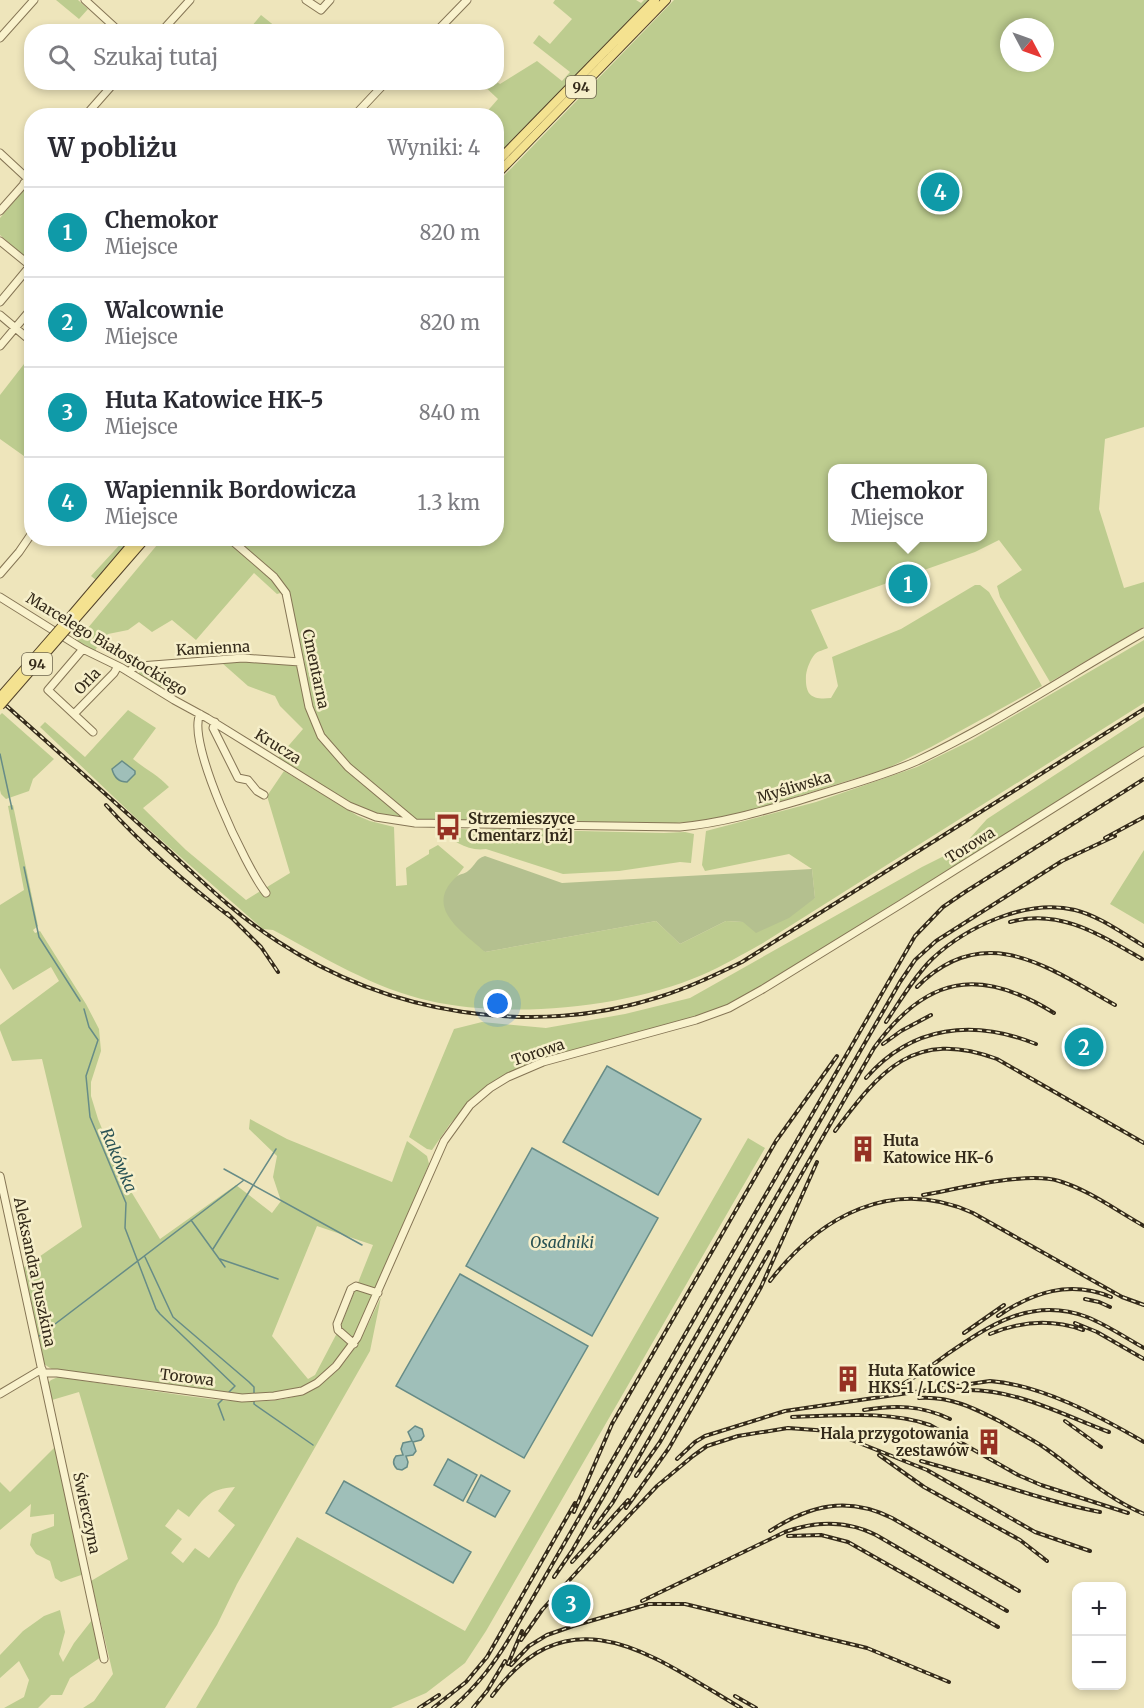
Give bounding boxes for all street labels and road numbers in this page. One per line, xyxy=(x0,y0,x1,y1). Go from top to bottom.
road number: 94 xyxy=(566,76,596,98)
street label: Marcelego Białostockiego xyxy=(23,588,191,700)
street label: Cmentarna xyxy=(298,627,334,711)
street label: Kamienna xyxy=(175,637,251,659)
road number: 94 xyxy=(22,653,52,675)
street label: Orla xyxy=(70,664,104,698)
street label: Krucza xyxy=(251,724,305,768)
street label: Myśliwska xyxy=(754,767,834,807)
street label: Torowa xyxy=(942,823,998,867)
street label: Torowa xyxy=(509,1034,567,1070)
street label: Aleksandra Puszkina xyxy=(10,1194,60,1349)
street label: Torowa xyxy=(159,1364,215,1390)
street label: Świerczyna xyxy=(69,1470,106,1556)

